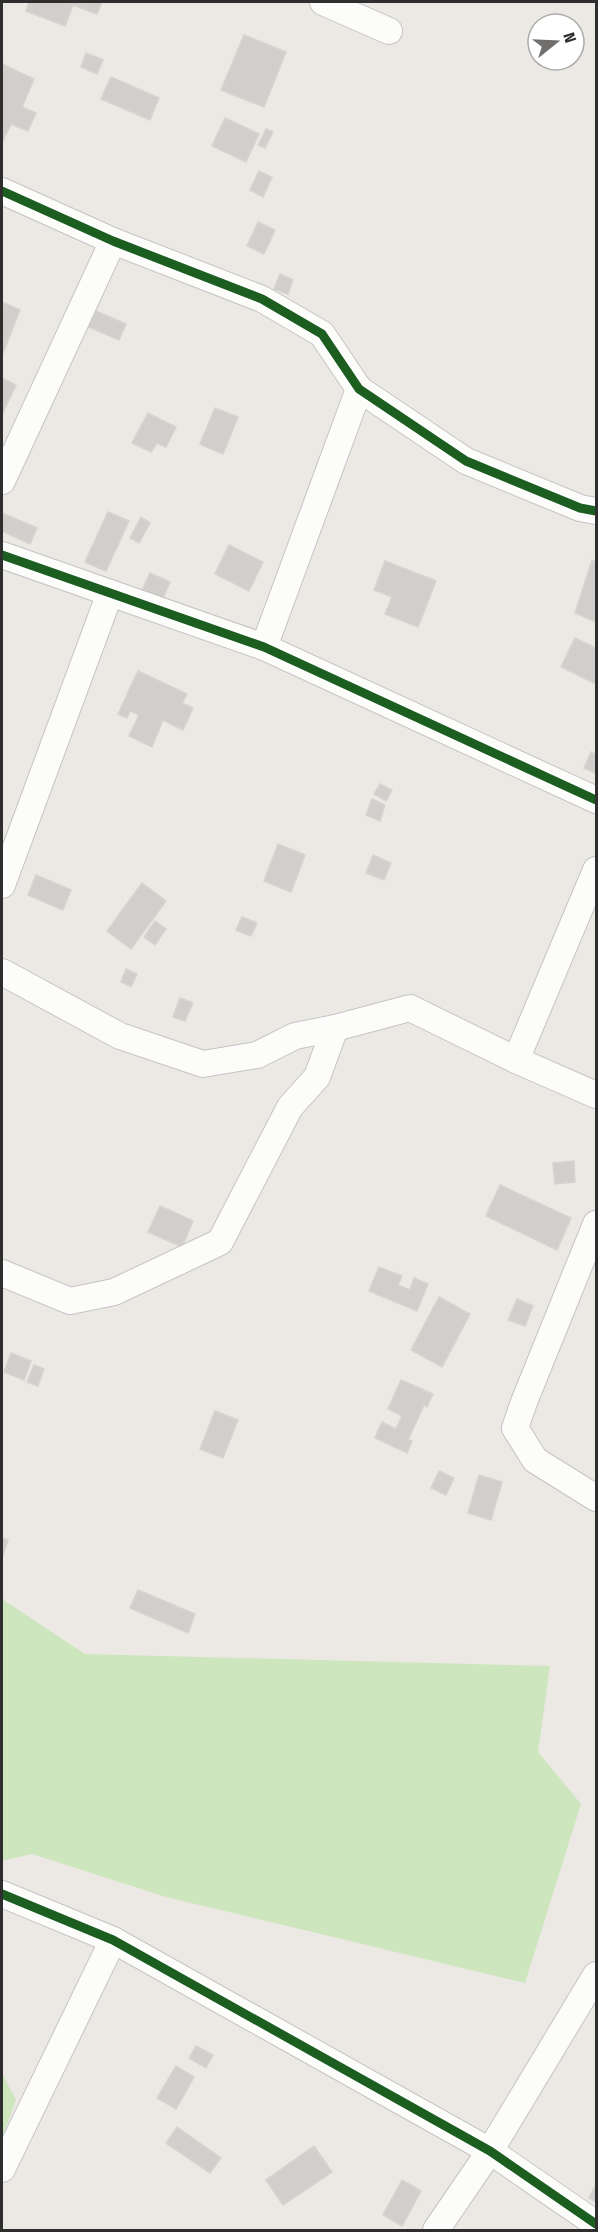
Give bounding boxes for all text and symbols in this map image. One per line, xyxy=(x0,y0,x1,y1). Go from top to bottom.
north arrow xyxy=(526,12,586,72)
text: N xyxy=(559,30,580,45)

